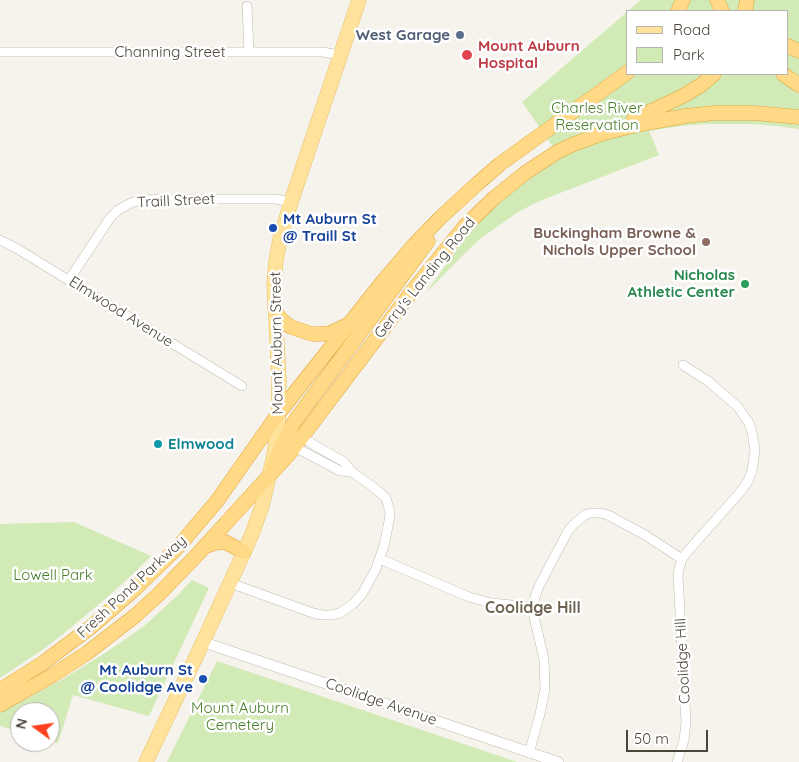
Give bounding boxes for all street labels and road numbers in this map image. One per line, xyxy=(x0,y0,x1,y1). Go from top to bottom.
street label: Channing Street xyxy=(114,43,226,61)
street label: Traill Street xyxy=(137,190,215,212)
street label: Gerry's Landing Road xyxy=(371,214,479,342)
street label: Mount Auburn Street xyxy=(267,271,287,415)
street label: Elmwood Avenue xyxy=(66,273,176,351)
street label: Fresh Pond Parkway xyxy=(74,532,190,642)
street label: Coolidge Hill xyxy=(672,617,694,705)
street label: Coolidge Avenue xyxy=(323,675,439,729)

